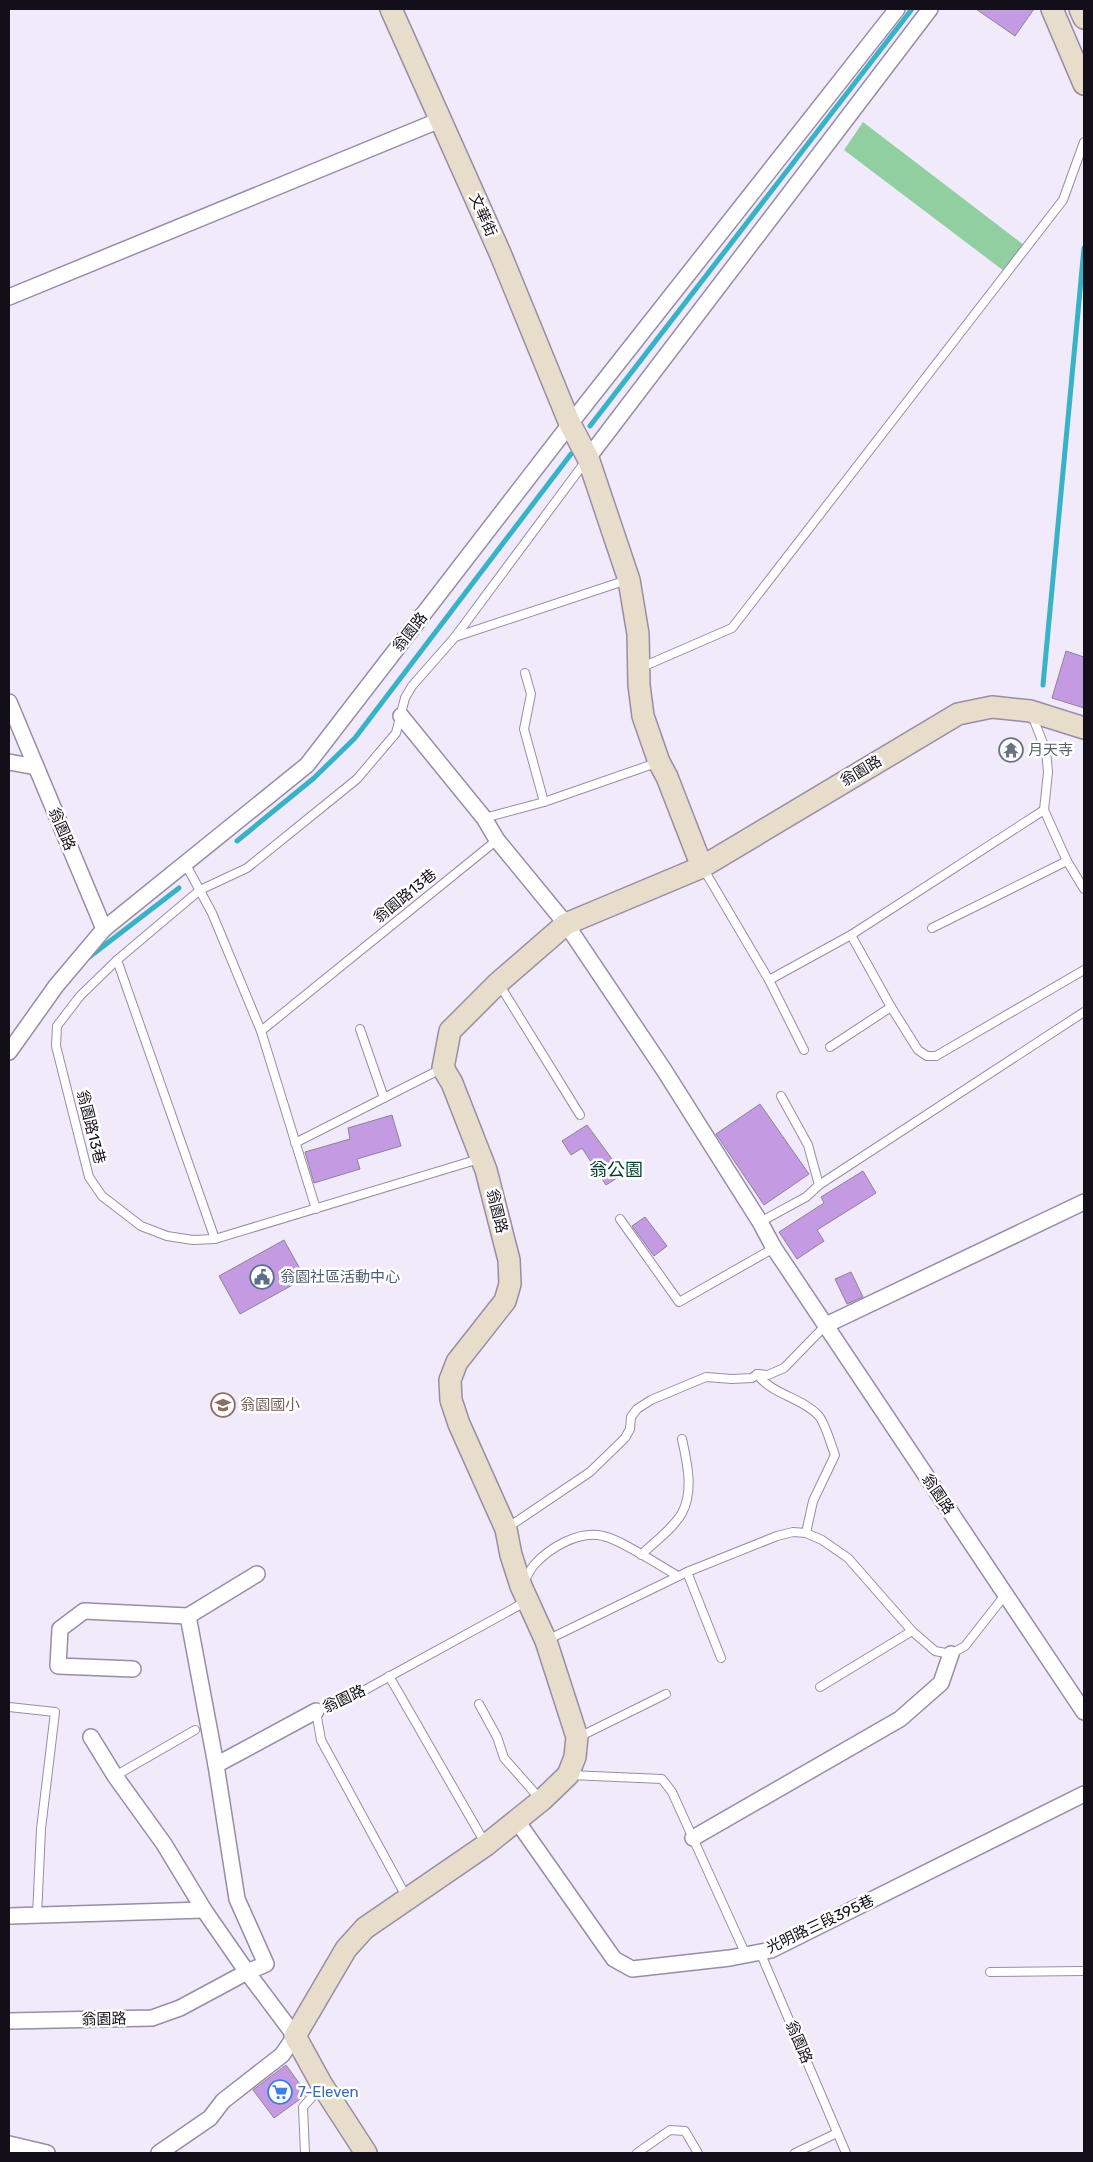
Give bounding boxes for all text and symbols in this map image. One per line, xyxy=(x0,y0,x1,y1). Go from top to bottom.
street label: 文華街 xyxy=(466,191,500,239)
street label: 翁園路 xyxy=(389,609,431,655)
temple icon: 月天寺 xyxy=(998,737,1024,763)
place label: 月天寺 xyxy=(1028,741,1073,759)
street label: 翁園路 xyxy=(837,752,885,790)
street label: 翁園路 xyxy=(45,805,79,853)
street label: 翁園路13巷 xyxy=(370,865,440,927)
street label: 翁園路13巷 xyxy=(73,1088,109,1166)
district label: 翁公園 xyxy=(589,1159,643,1181)
street label: 翁園路 xyxy=(483,1187,511,1235)
public building icon: 翁園社區活動中心 xyxy=(249,1264,275,1290)
place label: 翁園社區活動中心 xyxy=(280,1268,400,1286)
school or university icon: 翁園國小 xyxy=(210,1392,236,1418)
place label: 翁園國小 xyxy=(240,1396,300,1414)
street label: 翁園路 xyxy=(918,1470,958,1518)
street label: 翁園路 xyxy=(320,1681,368,1717)
street label: 光明路三段395巷 xyxy=(763,1891,877,1957)
street label: 翁園路 xyxy=(81,2010,127,2028)
street label: 翁園路 xyxy=(782,2018,816,2066)
supermarket icon: 7-Eleven xyxy=(267,2079,293,2105)
place label: 7-Eleven xyxy=(298,2083,359,2101)

